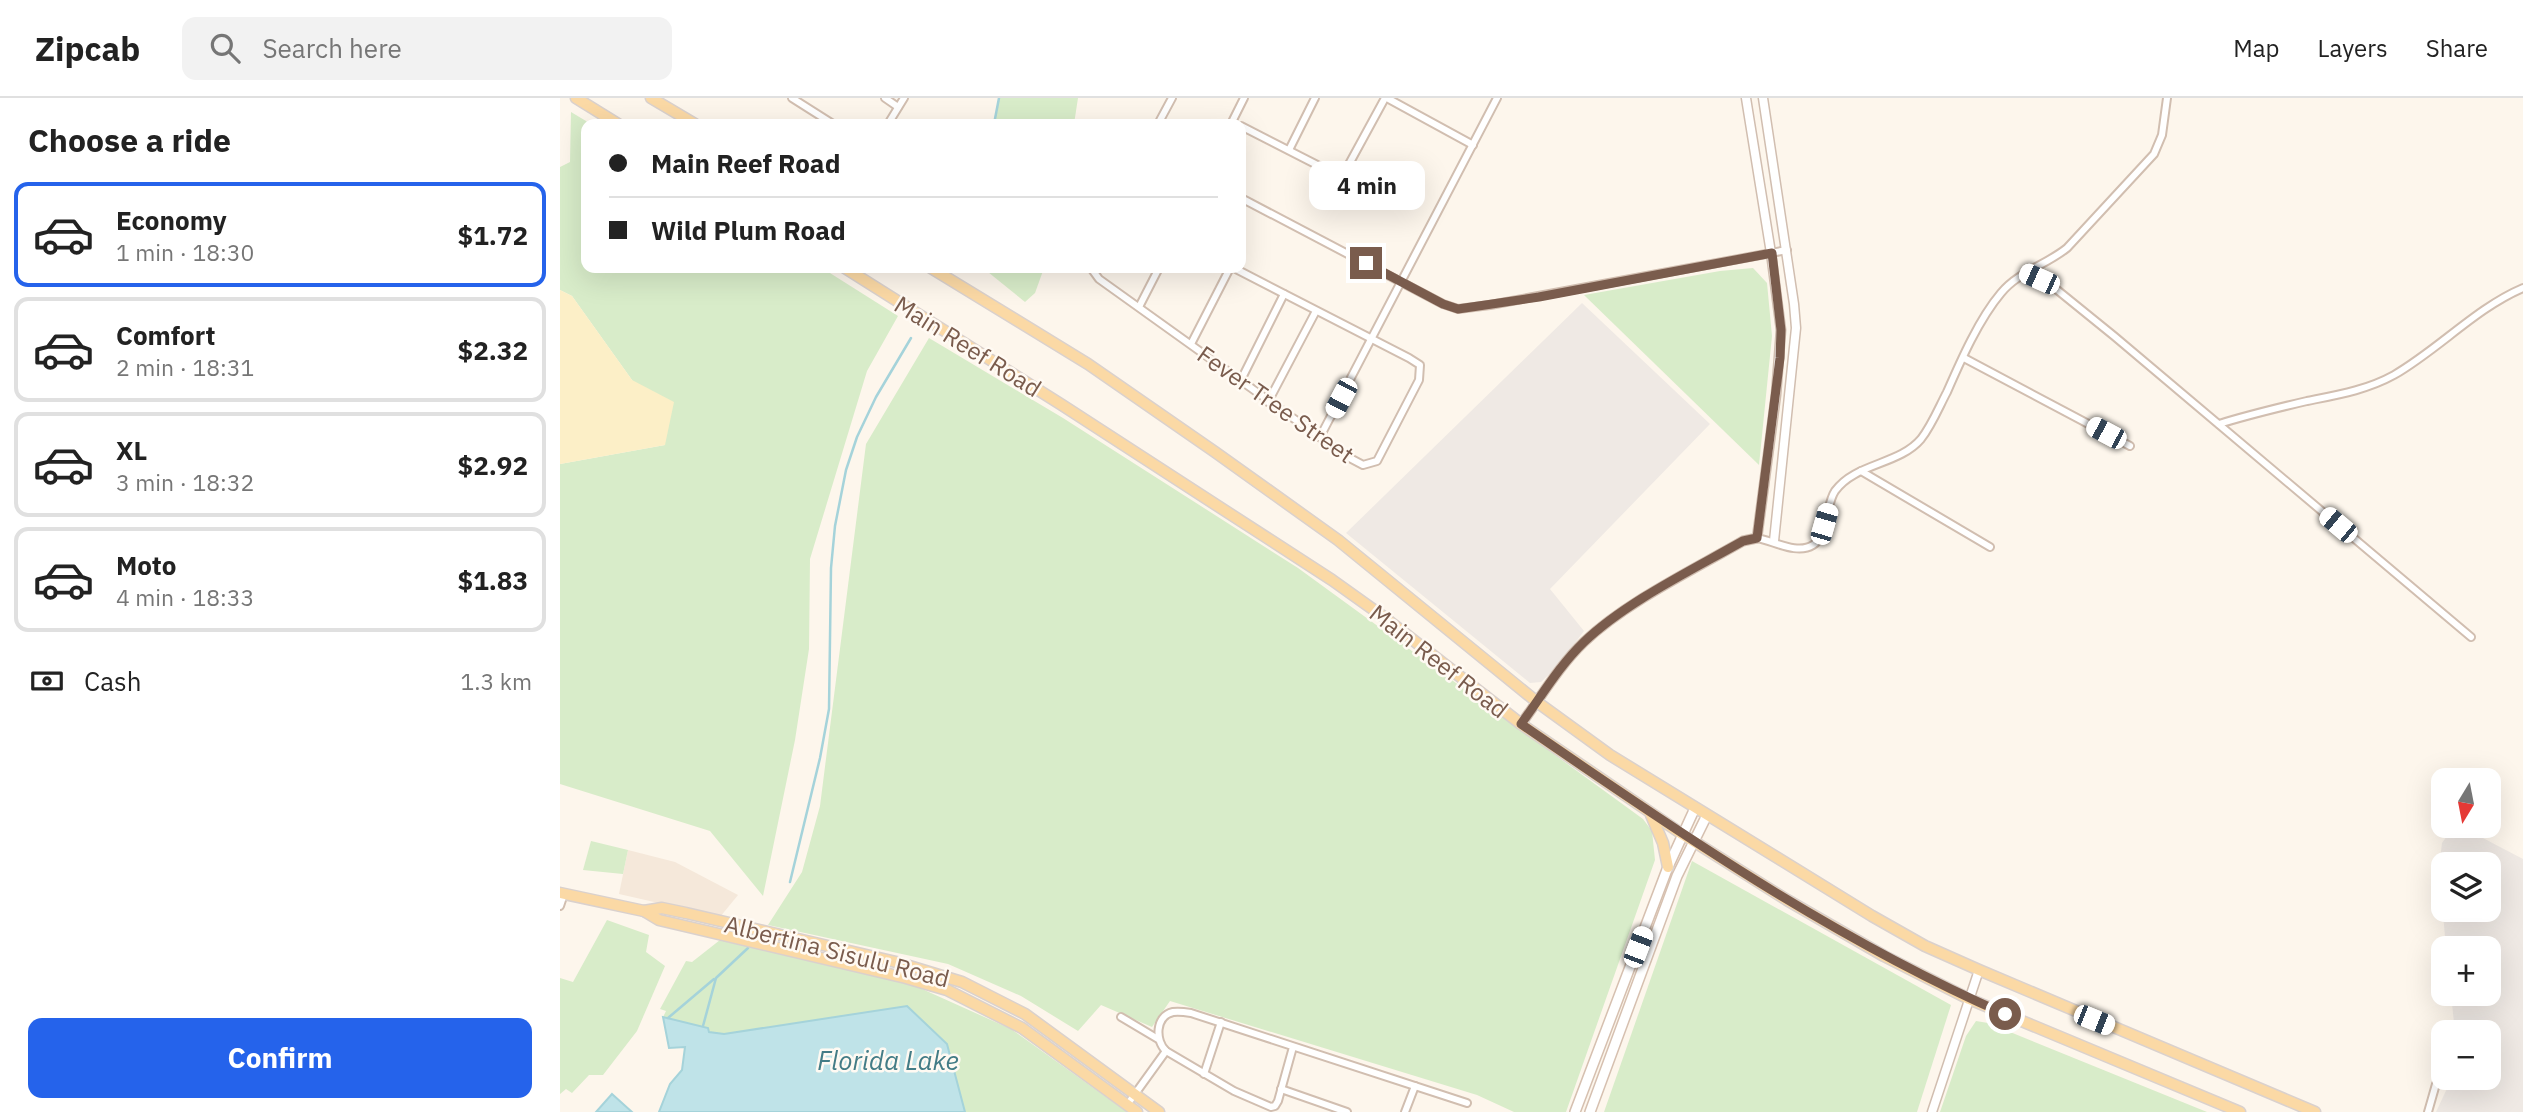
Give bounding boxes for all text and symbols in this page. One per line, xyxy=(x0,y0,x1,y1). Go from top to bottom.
search box xyxy=(182,17,672,80)
text: Zipcab xyxy=(35,27,140,70)
icon: search xyxy=(206,29,244,67)
text: Search here xyxy=(262,31,402,65)
text: Map xyxy=(2233,32,2280,64)
text: Layers xyxy=(2318,32,2388,64)
text: Share xyxy=(2426,32,2488,64)
text: Choose a ride xyxy=(28,119,231,161)
text: Main Reef Road xyxy=(651,146,840,180)
callout: 4 min xyxy=(1308,162,1424,211)
text: 4 min xyxy=(1337,170,1397,200)
icon: car xyxy=(32,203,95,266)
text: Economy xyxy=(116,203,227,237)
text: Wild Plum Road xyxy=(651,213,846,247)
text: $1.72 xyxy=(458,218,528,252)
text: 1 min · 18:30 xyxy=(116,237,254,267)
route end xyxy=(1350,247,1382,279)
car xyxy=(2016,261,2063,297)
street label: Main Reef Road xyxy=(888,288,1048,404)
icon: car xyxy=(32,318,95,381)
text: Comfort xyxy=(116,318,215,352)
text: $2.32 xyxy=(458,333,528,367)
street label: Fever Tree Street xyxy=(1191,338,1361,470)
text: 2 min · 18:31 xyxy=(116,352,254,382)
car xyxy=(1322,375,1361,421)
car xyxy=(2083,414,2130,452)
icon: car xyxy=(32,433,95,496)
text: XL xyxy=(116,433,147,467)
text: $2.92 xyxy=(458,448,528,482)
text: 3 min · 18:32 xyxy=(116,467,254,497)
car xyxy=(1809,501,1840,547)
car xyxy=(2316,503,2361,547)
icon: car xyxy=(32,548,95,611)
text: Moto xyxy=(116,548,176,582)
text: $1.83 xyxy=(458,563,528,597)
text: 4 min · 18:33 xyxy=(116,582,254,612)
street label: Main Reef Road xyxy=(1363,597,1515,725)
icon: cash xyxy=(28,662,66,700)
text: Cash xyxy=(84,664,141,698)
text: 1.3 km xyxy=(461,666,532,696)
north arrow xyxy=(2431,768,2501,838)
map controls xyxy=(2431,768,2501,1090)
button: layers xyxy=(2431,852,2501,922)
street label: Albertina Sisulu Road xyxy=(721,908,953,994)
car xyxy=(1621,924,1656,970)
button: + xyxy=(2431,936,2501,1006)
route start xyxy=(1989,998,2021,1030)
car xyxy=(2071,1002,2118,1038)
button: Confirm xyxy=(28,1018,532,1098)
button: − xyxy=(2431,1020,2501,1090)
water label: Florida Lake xyxy=(817,1043,959,1077)

